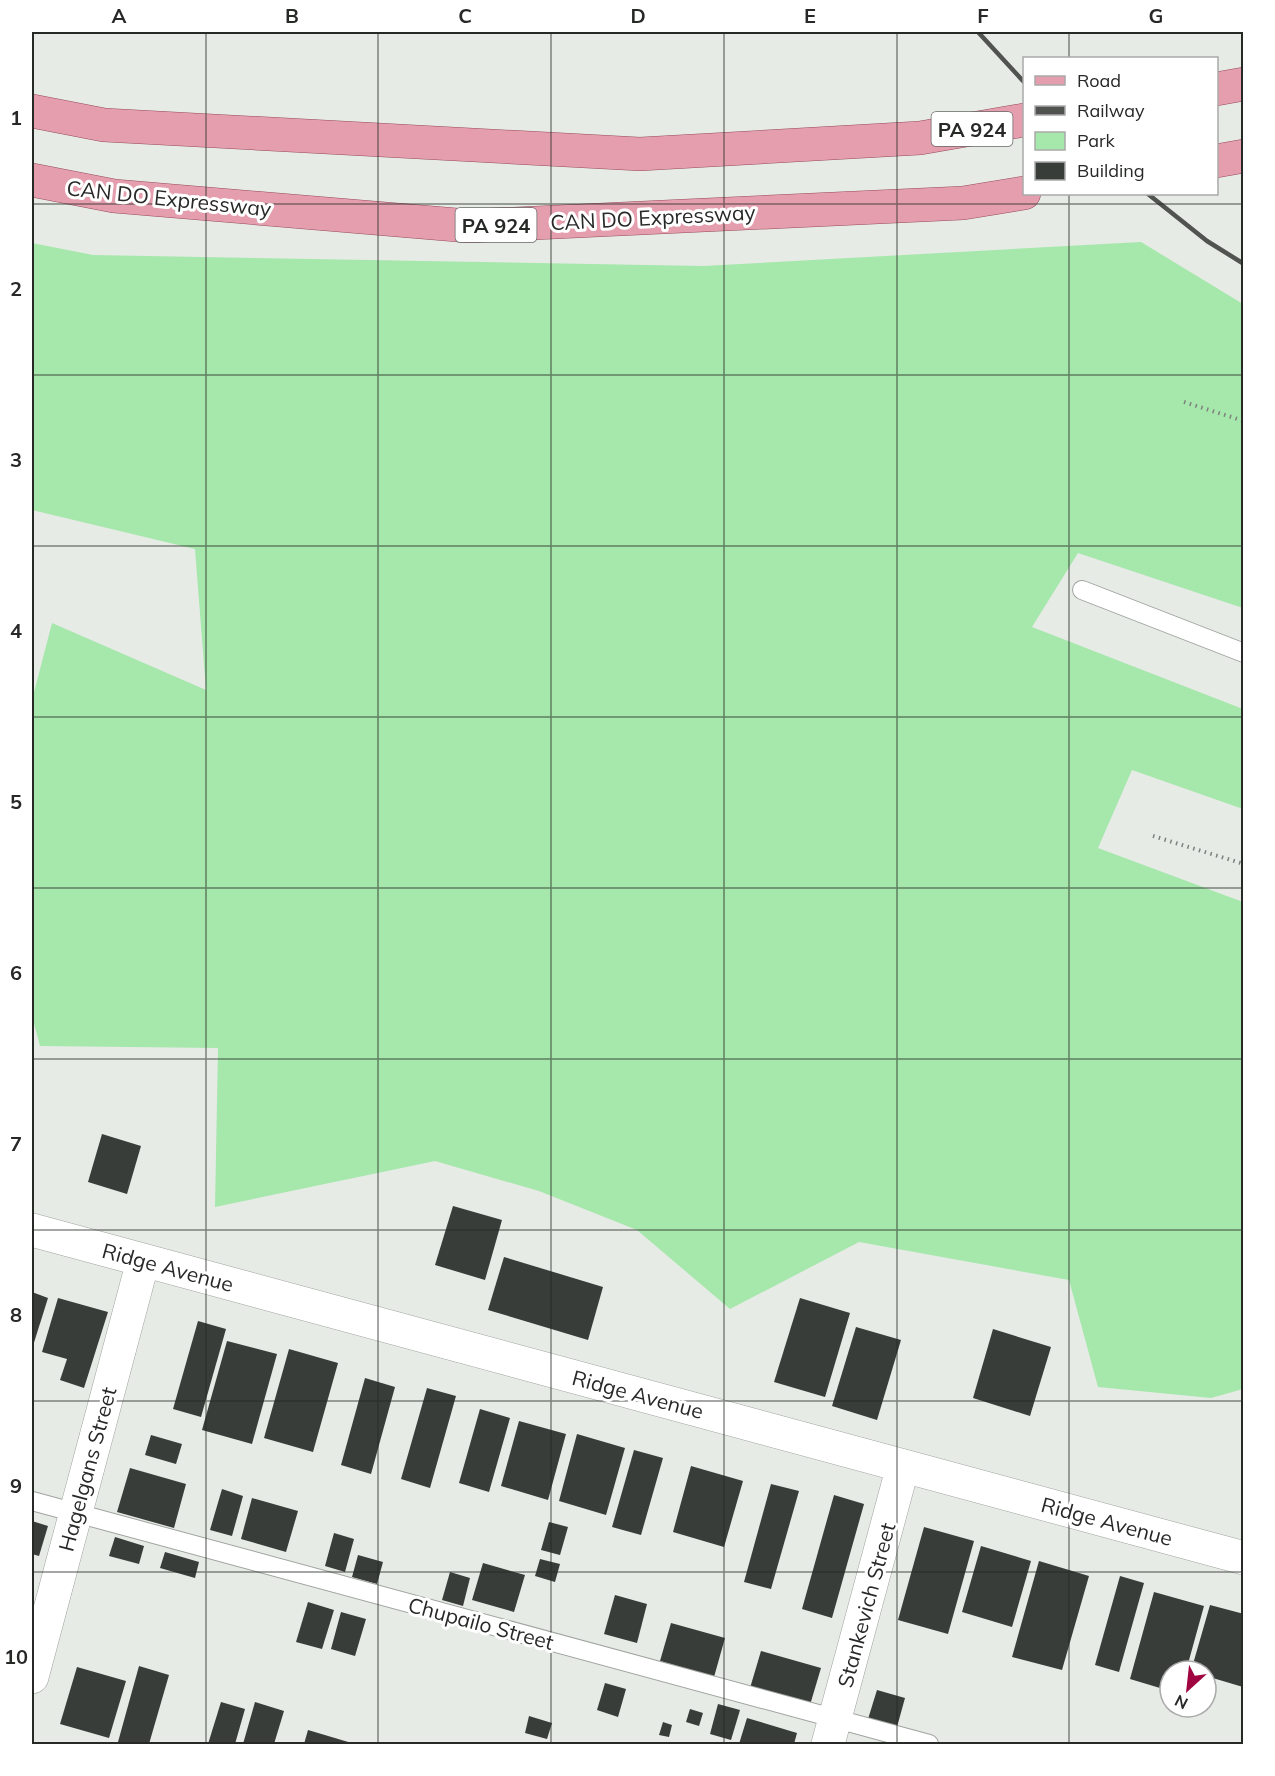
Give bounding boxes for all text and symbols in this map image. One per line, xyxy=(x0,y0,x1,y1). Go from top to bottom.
text: A xyxy=(112,3,127,28)
text: B xyxy=(285,3,299,28)
text: C xyxy=(458,3,472,28)
text: D xyxy=(630,3,646,28)
text: E xyxy=(804,3,816,28)
text: F xyxy=(977,3,989,28)
text: G xyxy=(1149,3,1163,28)
legend xyxy=(1023,57,1218,195)
text: Road xyxy=(1077,69,1121,92)
text: Railway xyxy=(1077,99,1145,122)
text: 1 xyxy=(10,105,22,130)
road number: PA 924 xyxy=(932,112,1012,146)
text: Park xyxy=(1077,129,1116,152)
text: Building xyxy=(1077,159,1145,182)
street label: CAN DO Expressway xyxy=(66,174,272,222)
street label: CAN DO Expressway xyxy=(550,199,756,235)
road number: PA 924 xyxy=(456,208,536,242)
text: 2 xyxy=(10,276,22,301)
text: 3 xyxy=(10,447,22,472)
text: 4 xyxy=(10,618,22,643)
text: 5 xyxy=(10,789,22,814)
text: 6 xyxy=(10,960,22,985)
text: 7 xyxy=(10,1131,22,1156)
street label: Ridge Avenue xyxy=(100,1237,236,1297)
text: 8 xyxy=(10,1302,22,1327)
street label: Ridge Avenue xyxy=(570,1364,706,1424)
street label: Hagelgans Street xyxy=(53,1384,121,1554)
text: 9 xyxy=(10,1473,22,1498)
street label: Ridge Avenue xyxy=(1039,1491,1175,1551)
street label: Stankevich Street xyxy=(832,1520,900,1690)
street label: Chupailo Street xyxy=(405,1591,557,1655)
text: 10 xyxy=(4,1644,28,1669)
north arrow xyxy=(1158,1659,1218,1719)
text: N xyxy=(1171,1691,1191,1714)

